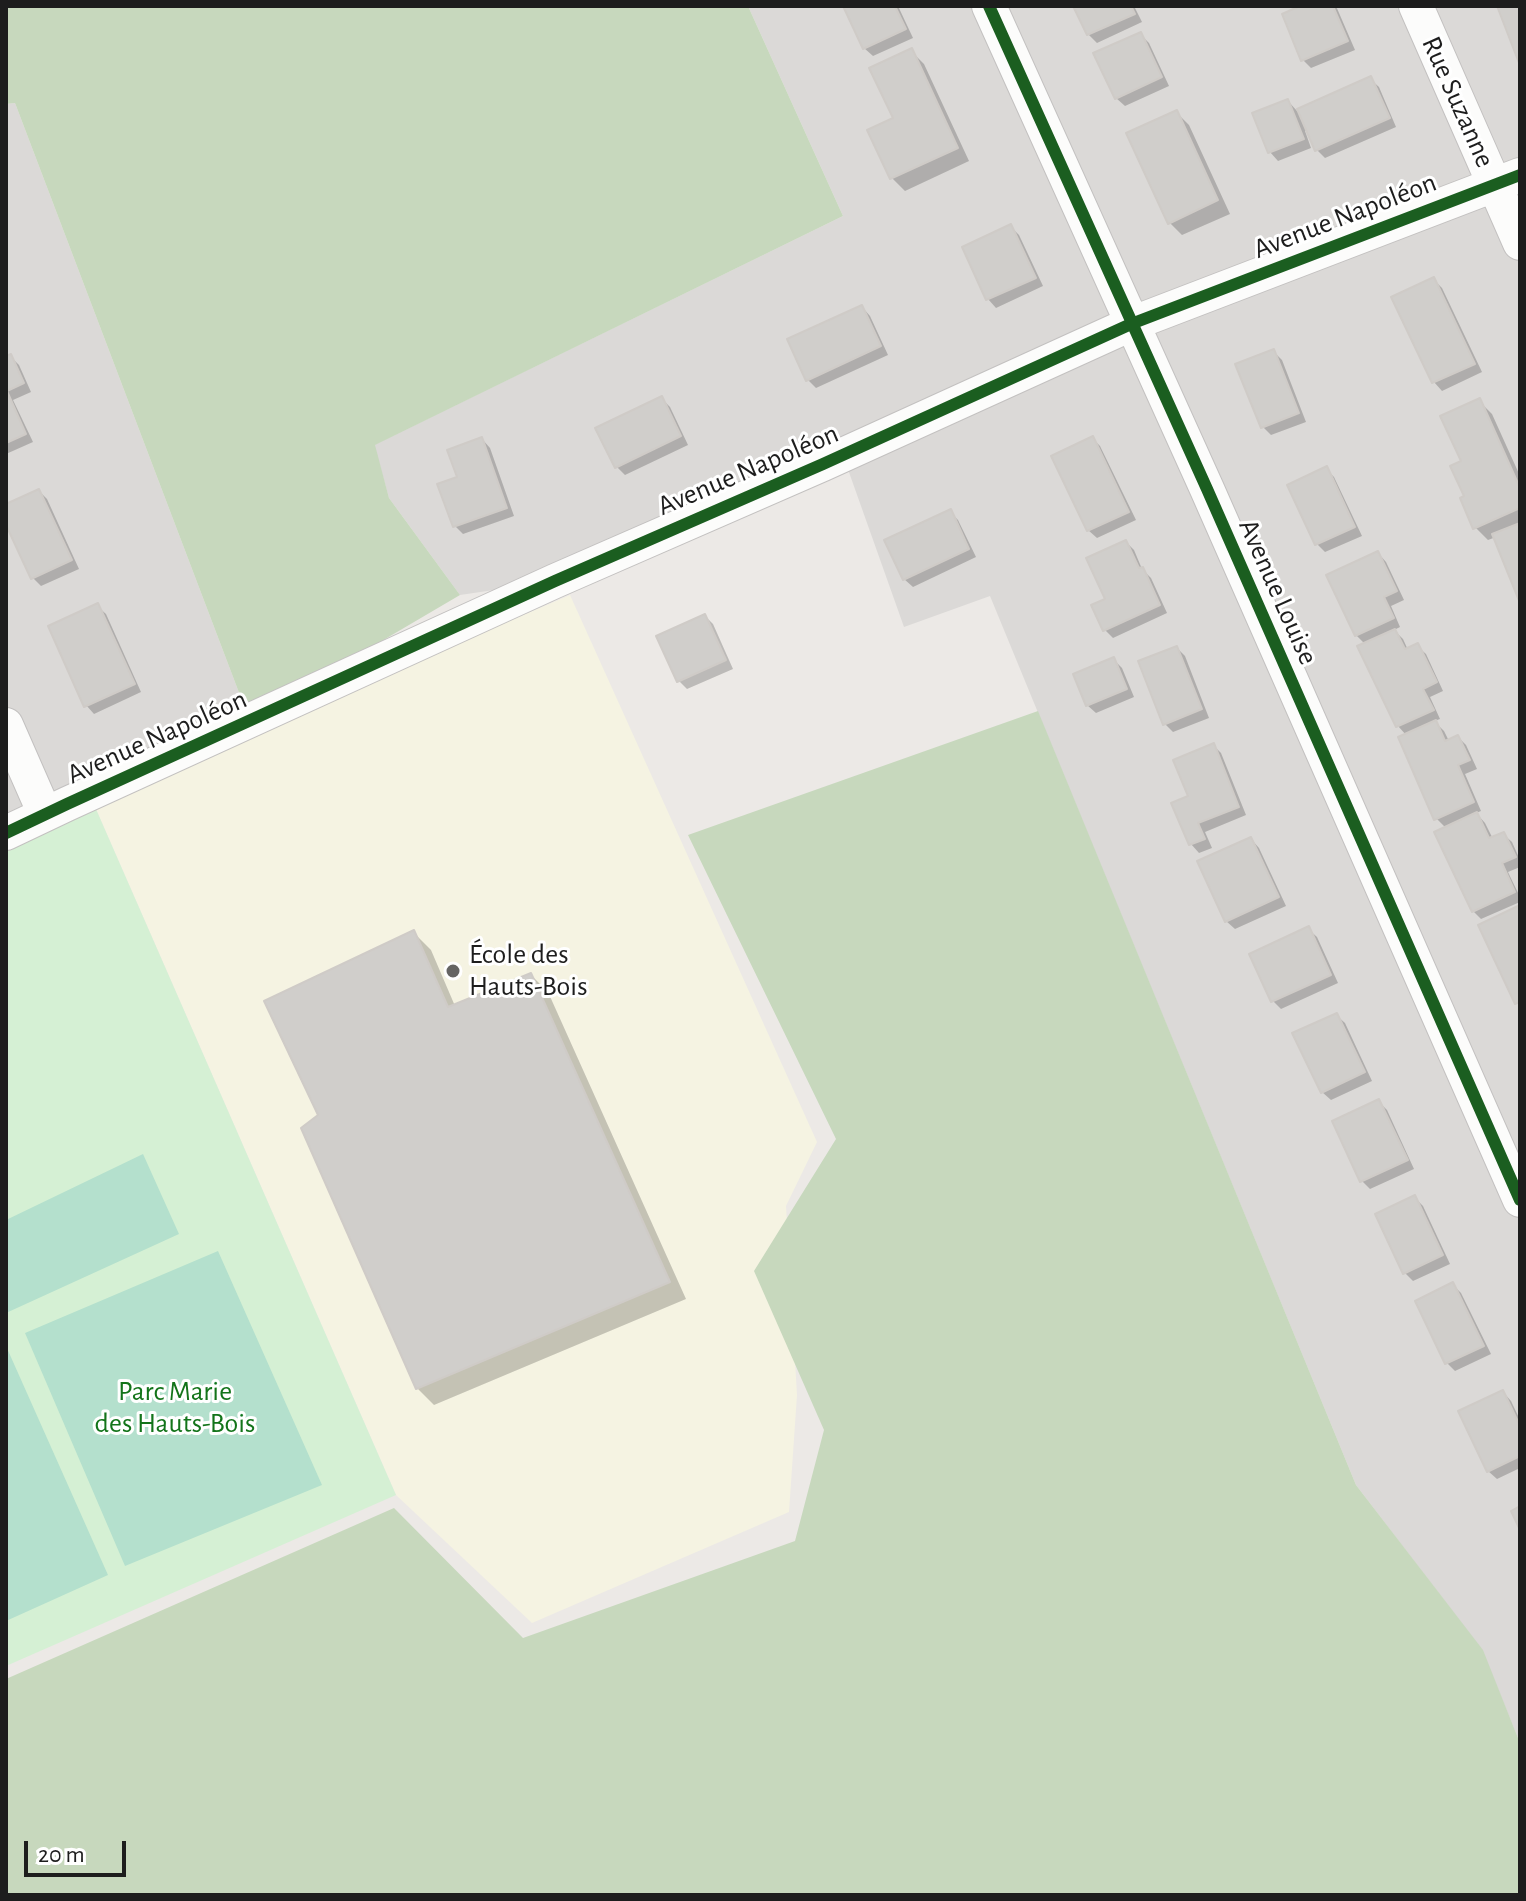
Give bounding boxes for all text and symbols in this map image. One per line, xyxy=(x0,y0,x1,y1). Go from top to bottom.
street label: Rue Suzanne xyxy=(1414,31,1502,173)
street label: Avenue Napoléon xyxy=(1249,166,1441,266)
street label: Avenue Napoléon xyxy=(652,417,844,523)
street label: Avenue Louise xyxy=(1231,514,1325,670)
street label: Avenue Napoléon xyxy=(62,682,252,792)
place label: École des Hauts-Bois xyxy=(469,938,587,1004)
marker: École des Hauts-Bois xyxy=(444,962,462,980)
park label: Parc Marie des Hauts-Bois xyxy=(95,1375,255,1441)
scale bar xyxy=(28,1825,130,1875)
text: 20 m xyxy=(38,1843,85,1867)

